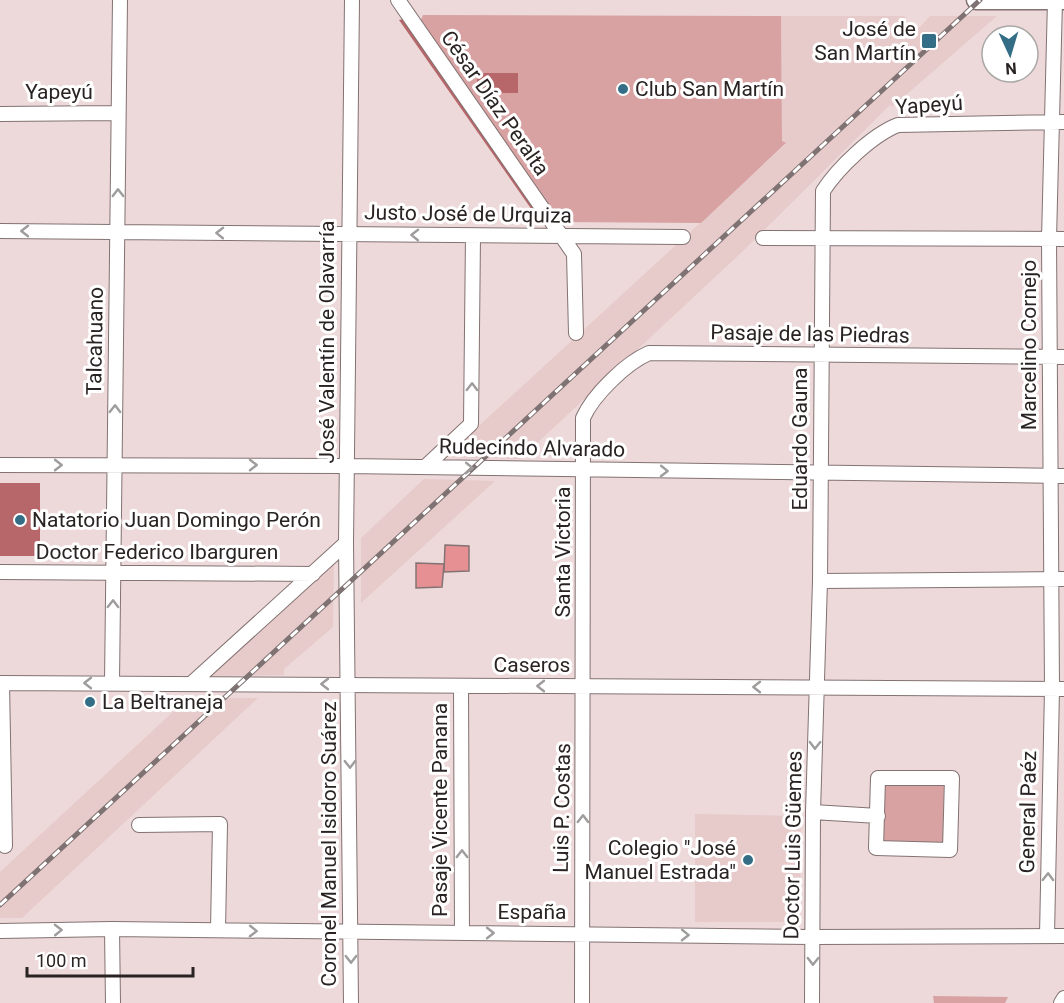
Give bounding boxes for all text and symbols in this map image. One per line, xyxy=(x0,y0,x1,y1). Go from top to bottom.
place label: José de San Martín xyxy=(814,17,916,65)
north arrow xyxy=(980,24,1040,84)
street label: César Díaz Peralta xyxy=(436,26,554,180)
marker: José de San Martín xyxy=(920,32,938,50)
text: N xyxy=(1005,59,1017,78)
place label: Club San Martín xyxy=(635,77,784,101)
street label: Yapeyú xyxy=(25,80,93,104)
marker: Club San Martín xyxy=(616,82,630,96)
street label: Yapeyú xyxy=(894,91,964,119)
one-way arrow xyxy=(112,188,124,197)
street label: Justo José de Urquiza xyxy=(364,200,572,228)
street label: José Valentín de Olavarría xyxy=(315,220,339,464)
one-way arrow xyxy=(21,225,30,237)
one-way arrow xyxy=(216,226,225,239)
one-way arrow xyxy=(410,229,419,241)
street label: Marcelino Cornejo xyxy=(1017,260,1041,430)
street label: Talcahuano xyxy=(82,287,108,395)
street label: Pasaje de las Piedras xyxy=(710,320,910,348)
street label: Eduardo Gauna xyxy=(788,368,812,510)
one-way arrow xyxy=(465,382,478,391)
one-way arrow xyxy=(109,404,121,413)
street label: Rudecindo Alvarado xyxy=(439,434,625,462)
one-way arrow xyxy=(54,459,63,471)
one-way arrow xyxy=(249,459,258,471)
one-way arrow xyxy=(465,461,474,474)
one-way arrow xyxy=(660,465,669,478)
street label: Santa Victoria xyxy=(551,487,575,617)
place label: Natatorio Juan Domingo Perón xyxy=(32,508,321,532)
marker: Natatorio Juan Domingo Perón xyxy=(13,513,27,527)
street label: Doctor Federico Ibarguren xyxy=(36,540,278,564)
one-way arrow xyxy=(107,599,119,608)
street label: Caseros xyxy=(494,653,570,677)
one-way arrow xyxy=(84,677,93,689)
one-way arrow xyxy=(321,678,330,691)
one-way arrow xyxy=(537,680,546,692)
one-way arrow xyxy=(753,681,762,693)
place label: La Beltraneja xyxy=(102,690,223,714)
marker: La Beltraneja xyxy=(83,695,97,709)
street label: Coronel Manuel Isidoro Suárez xyxy=(317,701,341,987)
street label: Pasaje Vicente Panana xyxy=(428,703,452,917)
one-way arrow xyxy=(808,741,821,750)
street label: Luis P. Costas xyxy=(549,743,575,873)
street label: Doctor Luis Güemes xyxy=(779,750,807,940)
street label: General Paéz xyxy=(1015,750,1041,874)
one-way arrow xyxy=(343,759,356,768)
one-way arrow xyxy=(576,814,589,823)
place label: Colegio "José Manuel Estrada" xyxy=(585,836,736,884)
one-way arrow xyxy=(456,849,468,858)
marker: Colegio "José Manuel Estrada" xyxy=(741,853,755,867)
one-way arrow xyxy=(1042,873,1054,882)
street label: España xyxy=(497,900,567,924)
one-way arrow xyxy=(54,924,63,936)
one-way arrow xyxy=(249,924,258,937)
one-way arrow xyxy=(486,927,495,939)
one-way arrow xyxy=(681,929,690,942)
scale bar xyxy=(27,940,194,978)
text: 100 m xyxy=(36,950,87,971)
one-way arrow xyxy=(345,954,357,963)
one-way arrow xyxy=(806,957,819,966)

